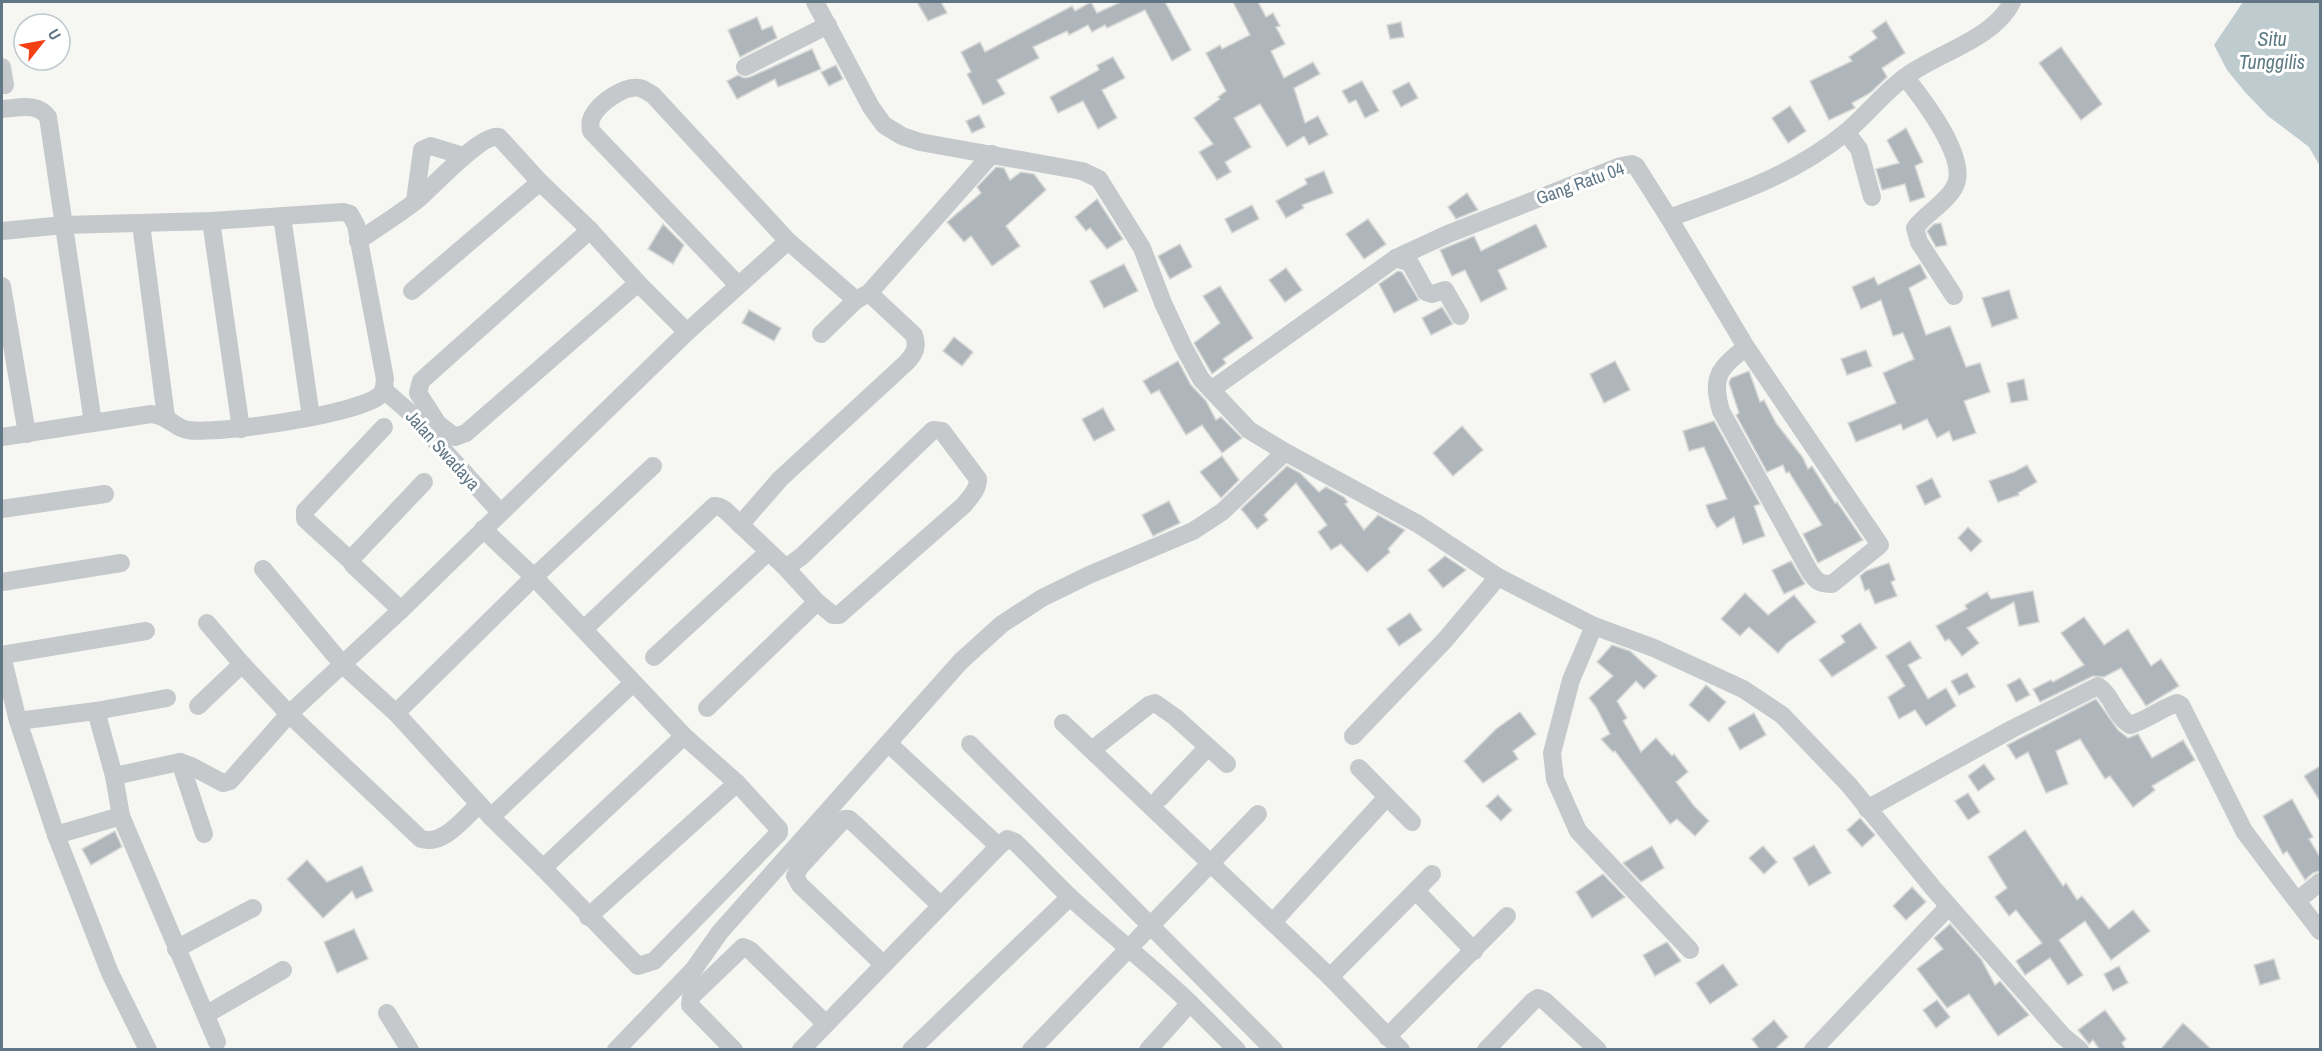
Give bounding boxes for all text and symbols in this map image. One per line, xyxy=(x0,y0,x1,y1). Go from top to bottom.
north arrow xyxy=(12,12,72,72)
text: U xyxy=(43,25,67,44)
water label: Situ Tunggilis xyxy=(2239,25,2305,75)
street label: Gang Ratu 04 xyxy=(1533,156,1627,210)
street label: Jalan Swadaya xyxy=(400,404,486,496)

